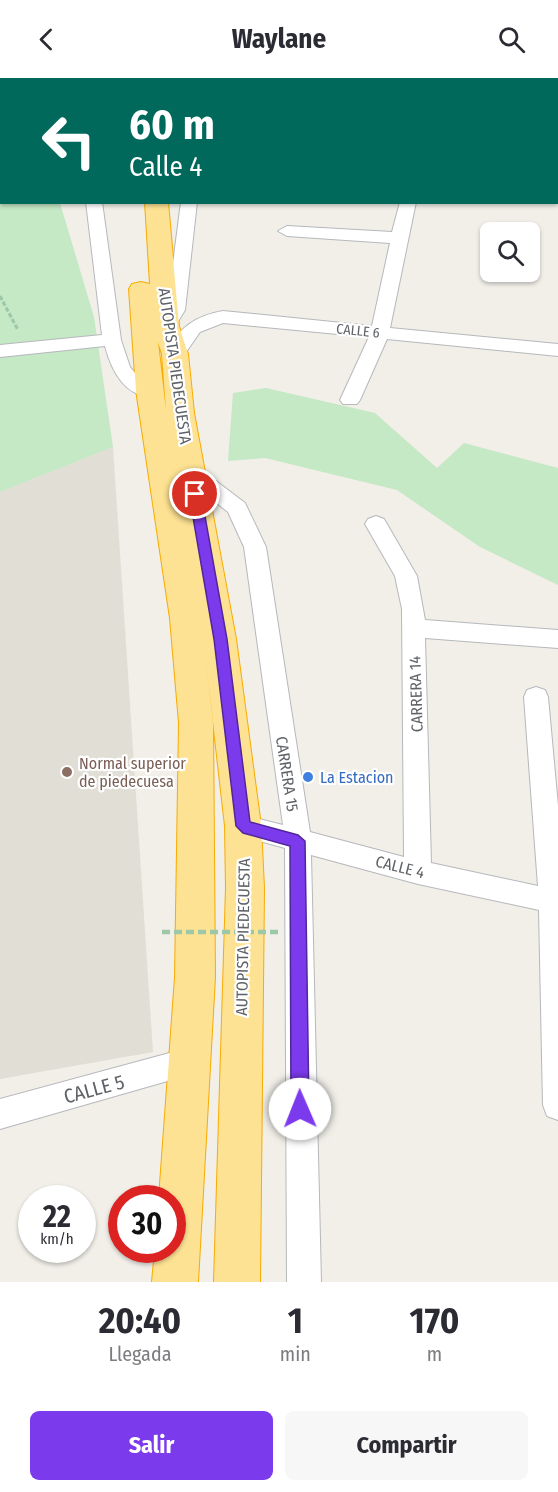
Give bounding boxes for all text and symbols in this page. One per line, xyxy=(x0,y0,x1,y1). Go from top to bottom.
icon: back xyxy=(30,23,63,56)
text: Waylane xyxy=(232,23,326,55)
icon: search xyxy=(495,23,528,56)
text: 60 m xyxy=(129,100,215,150)
icon: left xyxy=(30,102,108,180)
text: Calle 4 xyxy=(129,151,202,183)
map controls xyxy=(480,222,540,282)
button: search xyxy=(480,222,540,282)
street label: AUTOPISTA PIEDECUESTA xyxy=(155,287,195,446)
street label: CALLE 6 xyxy=(335,320,381,342)
pin xyxy=(169,468,220,519)
icon: arrive xyxy=(178,477,211,510)
street label: CARRERA 14 xyxy=(405,655,427,732)
street label: CARRERA 15 xyxy=(272,735,302,813)
place label: Normal superior de piedecuesa xyxy=(79,754,186,791)
marker: Normal superior de piedecuesa xyxy=(60,765,74,779)
place label: La Estacion xyxy=(320,768,394,787)
marker: La Estacion xyxy=(301,770,315,784)
street label: CALLE 4 xyxy=(374,852,427,882)
street label: AUTOPISTA PIEDECUESTA xyxy=(232,858,254,1016)
street label: CALLE 5 xyxy=(61,1069,127,1109)
position arrow xyxy=(268,1077,332,1141)
speed limit sign: 30 xyxy=(108,1185,186,1263)
text: 22 xyxy=(43,1199,71,1235)
text: km/h xyxy=(40,1230,74,1248)
text: 20:40 xyxy=(99,1299,181,1343)
text: 1 xyxy=(288,1299,303,1343)
text: 170 xyxy=(409,1299,459,1343)
text: Llegada xyxy=(108,1342,171,1366)
text: min xyxy=(280,1342,311,1366)
text: m xyxy=(427,1342,442,1366)
button: Salir xyxy=(30,1411,273,1480)
button: Compartir xyxy=(285,1411,528,1480)

